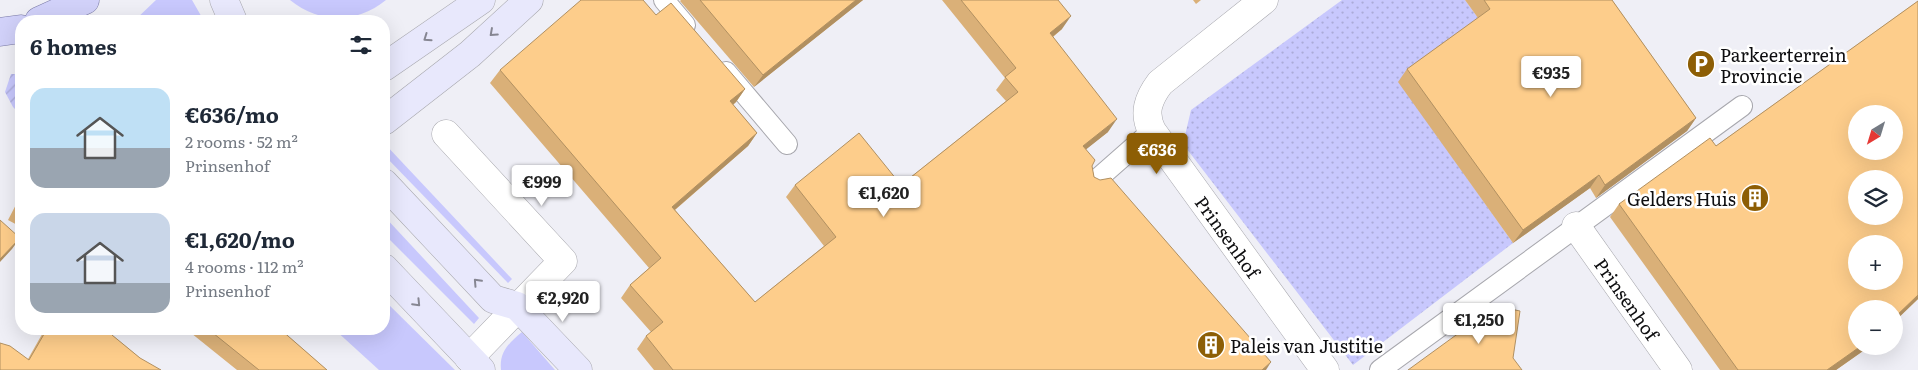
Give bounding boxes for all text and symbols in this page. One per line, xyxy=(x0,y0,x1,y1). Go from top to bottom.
one-way arrow xyxy=(489,27,498,36)
text: 6 homes xyxy=(30,30,117,61)
icon: filters xyxy=(347,31,375,59)
one-way arrow xyxy=(424,33,433,41)
place label: Parkeerterrein Provincie xyxy=(1720,41,1847,89)
parking icon: Parkeerterrein Provincie xyxy=(1686,49,1716,79)
pin: €935 xyxy=(1521,56,1581,98)
text: €935 xyxy=(1532,60,1570,84)
text: €636/mo xyxy=(185,98,279,129)
north arrow xyxy=(1848,105,1902,160)
map controls xyxy=(1848,105,1903,355)
icon: home xyxy=(70,108,130,168)
text: 2 rooms · 52 m² xyxy=(185,129,298,153)
pin: €636 xyxy=(1127,132,1187,175)
text: €636 xyxy=(1138,137,1176,161)
text: Prinsenhof xyxy=(185,153,270,177)
pin: €999 xyxy=(512,164,572,207)
text: €999 xyxy=(523,169,561,193)
button: layers xyxy=(1848,170,1903,225)
pin: €1,620 xyxy=(843,176,925,218)
text: €1,620 xyxy=(859,180,909,204)
building icon: Gelders Huis xyxy=(1740,183,1770,213)
place label: Gelders Huis xyxy=(1627,185,1736,212)
street label: Prinsenhof xyxy=(1189,190,1268,285)
text: €1,620/mo xyxy=(185,223,295,254)
icon: home xyxy=(70,233,130,293)
button: + xyxy=(1848,235,1903,290)
street label: Prinsenhof xyxy=(1589,252,1667,347)
text: 4 rooms · 112 m² xyxy=(185,254,304,278)
text: Prinsenhof xyxy=(185,278,270,302)
one-way arrow xyxy=(474,278,483,287)
pin: €2,920 xyxy=(522,280,604,323)
text: €2,920 xyxy=(537,285,589,309)
one-way arrow xyxy=(411,298,420,307)
button: − xyxy=(1848,300,1903,355)
pin: €1,250 xyxy=(1438,302,1520,345)
text: €1,250 xyxy=(1454,307,1504,331)
building icon: Paleis van Justitie xyxy=(1196,330,1226,360)
place label: Paleis van Justitie xyxy=(1230,332,1383,359)

